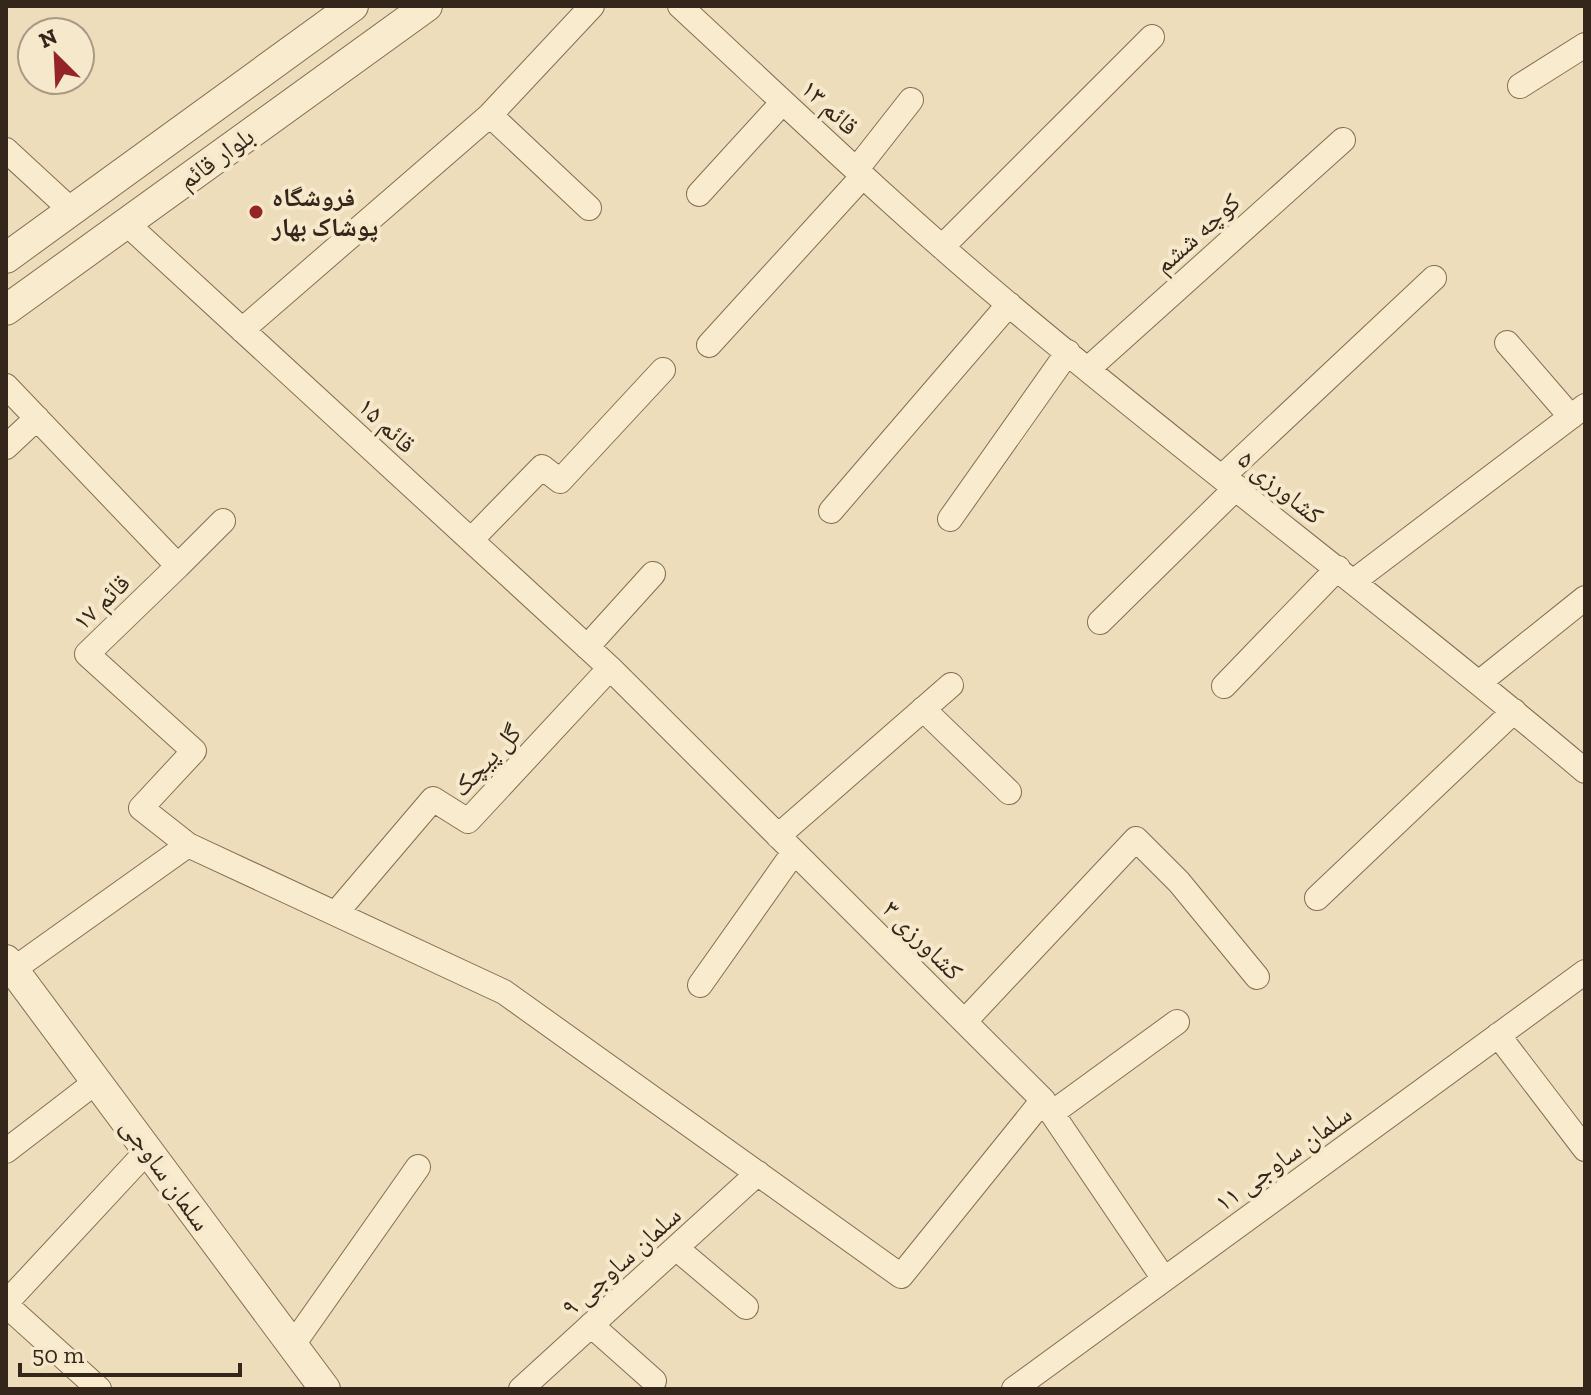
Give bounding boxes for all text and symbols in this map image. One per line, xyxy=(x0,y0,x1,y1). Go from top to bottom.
north arrow xyxy=(16,16,96,96)
text: N xyxy=(35,22,61,54)
street label: قائم ۱۳ xyxy=(794,72,866,142)
street label: بلوار قائم xyxy=(172,120,261,197)
place label: فروشگاه پوشاک بهار xyxy=(271,181,378,243)
street label: کوچه ششم xyxy=(1147,186,1248,281)
marker: فروشگاه پوشاک بهار xyxy=(247,203,265,221)
street label: قائم ۱۵ xyxy=(351,390,423,460)
street label: کشاورزی ۵ xyxy=(1232,443,1330,531)
street label: قائم ۱۷ xyxy=(66,567,137,638)
street label: گل پیچک xyxy=(444,717,528,803)
street label: کشاورزی ۳ xyxy=(876,893,970,987)
street label: سلمان ساوجی ۱۱ xyxy=(1208,1098,1358,1218)
street label: سلمان ساوجی xyxy=(114,1111,218,1237)
street label: سلمان ساوجی ۹ xyxy=(555,1199,687,1323)
scale bar xyxy=(20,1327,240,1377)
text: 50 m xyxy=(32,1340,85,1369)

